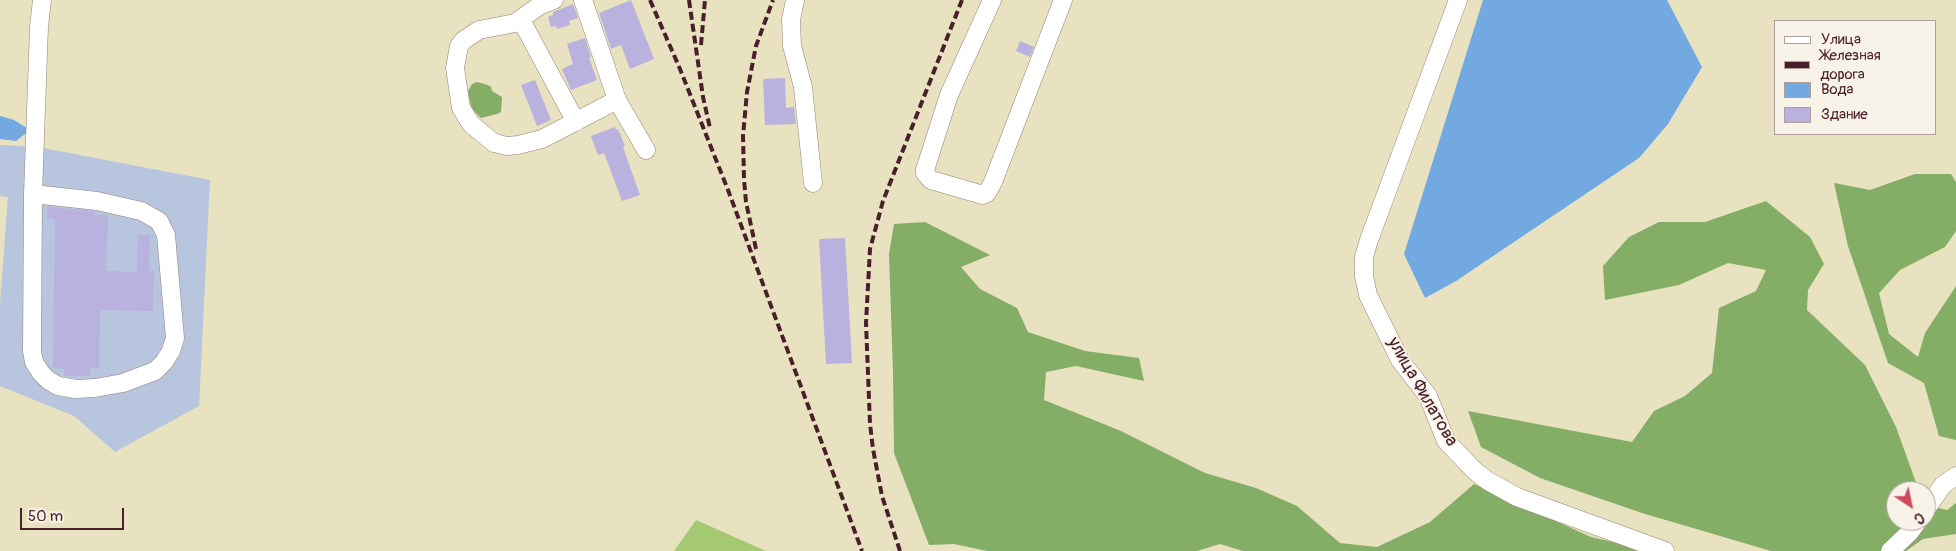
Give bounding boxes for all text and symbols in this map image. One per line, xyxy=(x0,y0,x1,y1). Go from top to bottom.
legend xyxy=(1774,20,1936,135)
text: Улица xyxy=(1821,30,1861,49)
text: Железная дорога xyxy=(1820,46,1881,84)
text: Вода xyxy=(1821,80,1854,99)
text: Здание xyxy=(1821,105,1868,124)
street label: улица Филатова xyxy=(1382,334,1462,450)
north arrow xyxy=(1886,481,1936,531)
scale bar xyxy=(22,498,126,530)
text: 50 m xyxy=(28,507,63,526)
text: С xyxy=(1911,509,1927,527)

